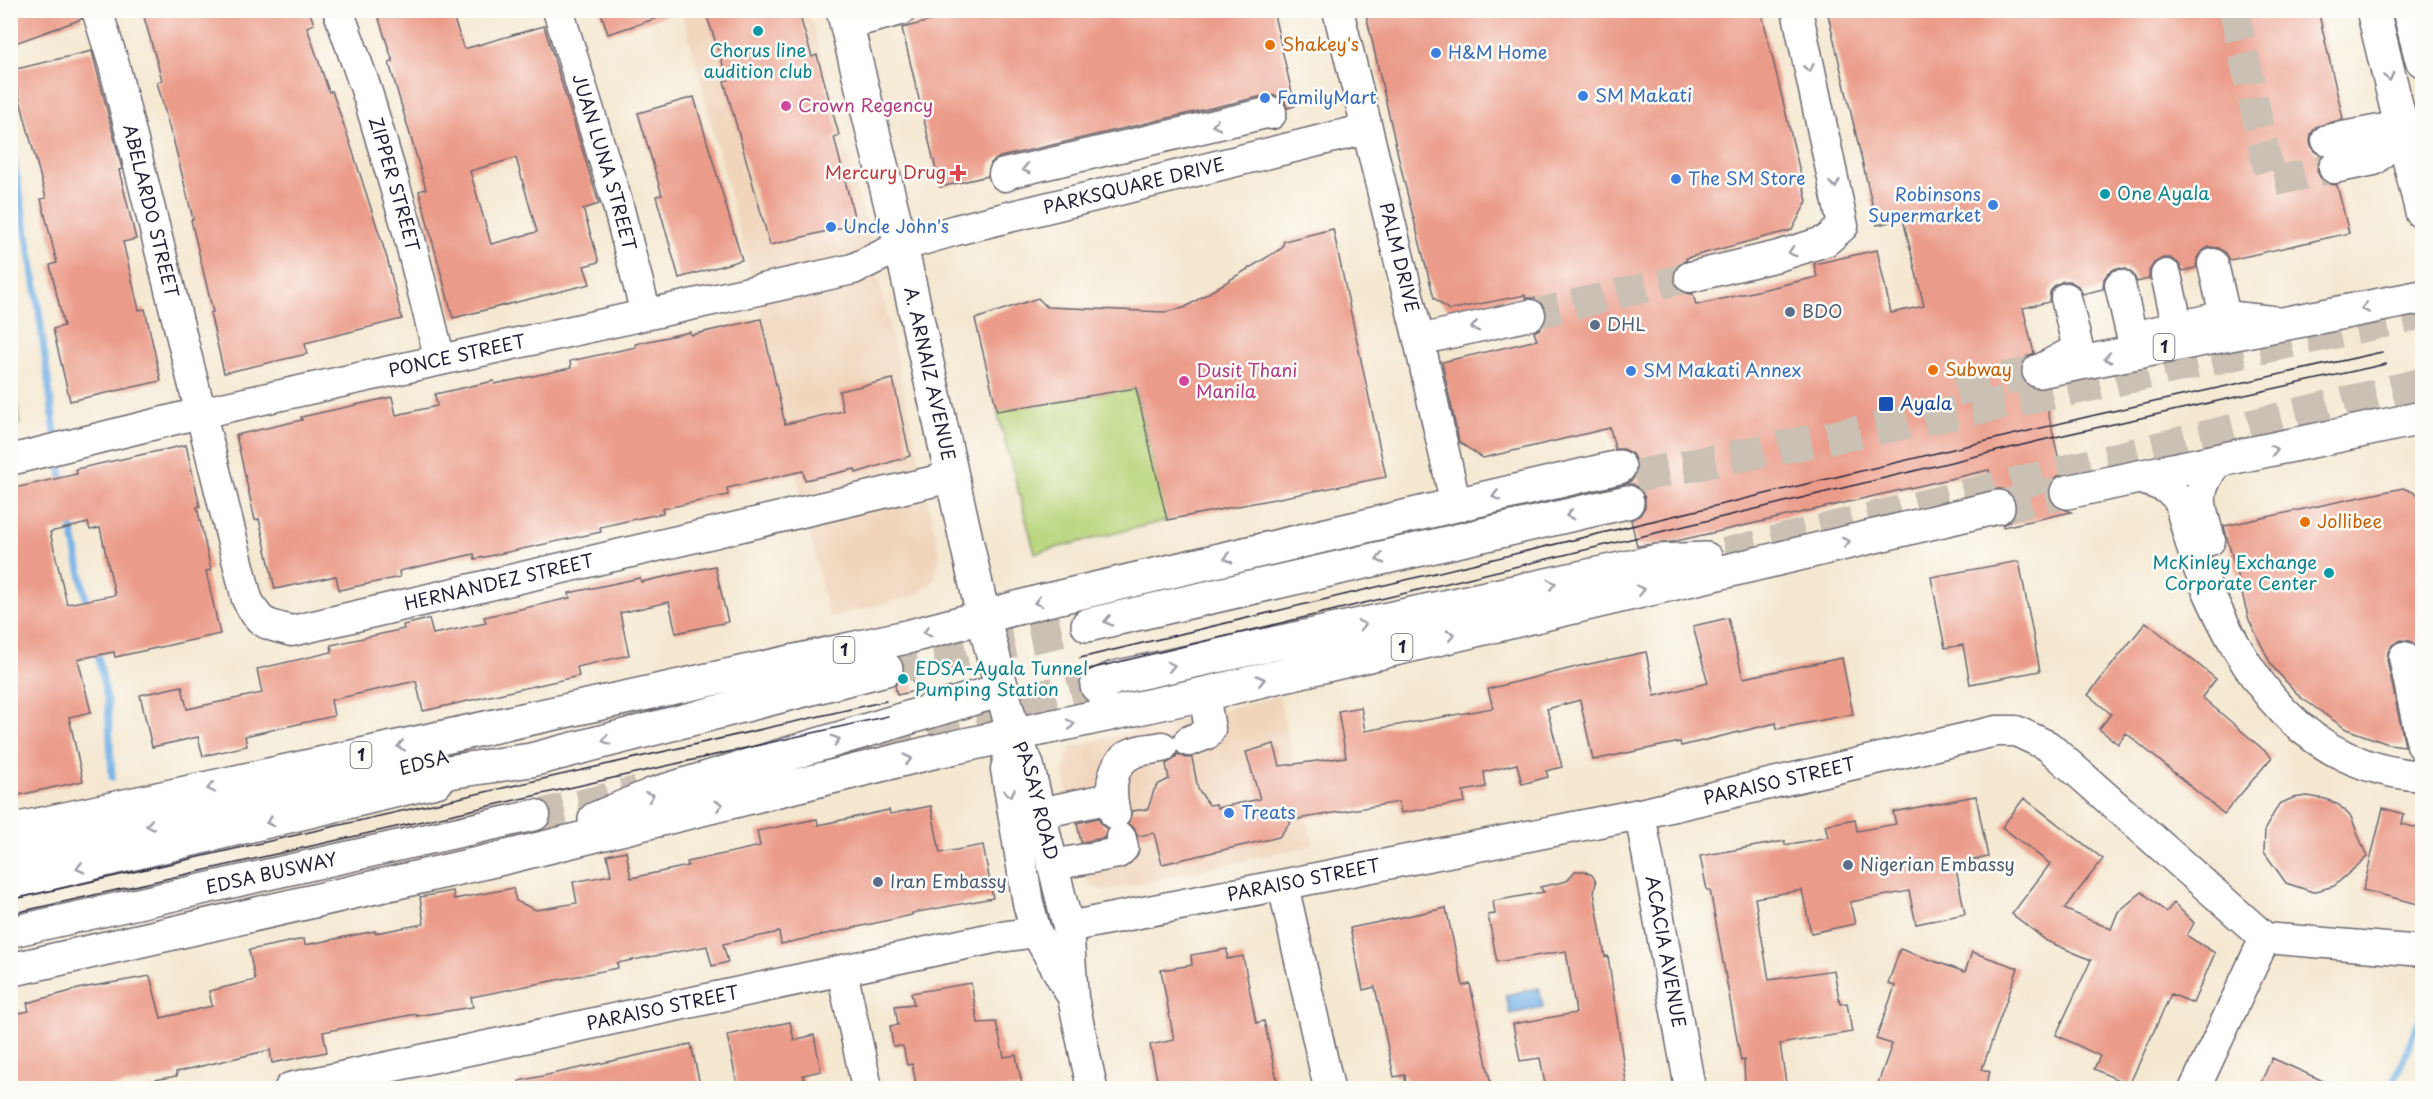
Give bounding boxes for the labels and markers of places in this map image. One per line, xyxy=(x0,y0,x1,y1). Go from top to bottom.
marker: Chorus line audition club xyxy=(751,24,765,38)
place label: Shakey's xyxy=(1282,30,1359,57)
place label: Chorus line audition club xyxy=(703,36,813,84)
marker: Shakey's xyxy=(1263,38,1277,52)
place label: H&M Home xyxy=(1448,38,1547,65)
marker: H&M Home xyxy=(1429,46,1443,60)
place label: SM Makati xyxy=(1595,81,1692,108)
place label: FamilyMart xyxy=(1277,83,1377,110)
marker: SM Makati xyxy=(1576,89,1590,103)
place label: Crown Regency xyxy=(798,91,933,118)
marker: FamilyMart xyxy=(1258,91,1272,105)
marker: Crown Regency xyxy=(779,99,793,113)
place label: Mercury Drug xyxy=(825,158,946,185)
place label: The SM Store xyxy=(1688,164,1806,191)
marker: Mercury Drug xyxy=(951,166,965,180)
marker: The SM Store xyxy=(1669,172,1683,186)
place label: One Ayala xyxy=(2117,179,2210,206)
place label: Robinsons Supermarket xyxy=(1868,180,1981,228)
marker: One Ayala xyxy=(2098,187,2112,201)
marker: Robinsons Supermarket xyxy=(1986,198,2000,212)
place label: Uncle John's xyxy=(843,212,949,239)
marker: Uncle John's xyxy=(824,220,838,234)
place label: BDO xyxy=(1802,297,1842,324)
marker: BDO xyxy=(1783,305,1797,319)
place label: DHL xyxy=(1607,310,1646,337)
marker: DHL xyxy=(1588,318,1602,332)
place label: Subway xyxy=(1945,355,2012,382)
place label: Dusit Thani Manila xyxy=(1196,356,1297,404)
place label: SM Makati Annex xyxy=(1643,356,1801,383)
marker: Subway xyxy=(1926,363,1940,377)
marker: SM Makati Annex xyxy=(1624,364,1638,378)
marker: Dusit Thani Manila xyxy=(1177,374,1191,388)
place label: Ayala xyxy=(1900,389,1953,416)
marker: Ayala xyxy=(1877,395,1895,413)
place label: Jollibee xyxy=(2317,507,2382,534)
marker: Jollibee xyxy=(2298,515,2312,529)
place label: McKinley Exchange Corporate Center xyxy=(2153,548,2318,596)
marker: McKinley Exchange Corporate Center xyxy=(2322,566,2336,580)
place label: EDSA-Ayala Tunnel Pumping Station xyxy=(915,654,1088,702)
marker: EDSA-Ayala Tunnel Pumping Station xyxy=(896,672,910,686)
place label: Treats xyxy=(1241,798,1296,825)
marker: Treats xyxy=(1222,806,1236,820)
place label: Nigerian Embassy xyxy=(1860,850,2015,877)
marker: Nigerian Embassy xyxy=(1841,858,1855,872)
place label: Iran Embassy xyxy=(890,867,1007,894)
marker: Iran Embassy xyxy=(871,875,885,889)

